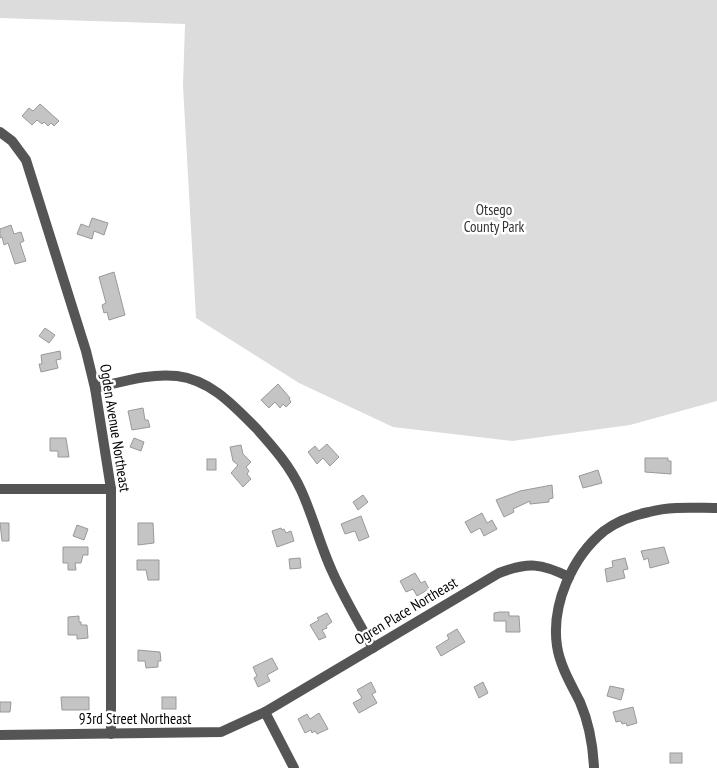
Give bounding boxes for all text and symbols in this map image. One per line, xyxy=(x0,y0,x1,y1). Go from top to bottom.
park label: Otsego County Park xyxy=(464,200,525,236)
street label: Ogden Avenue Northeast xyxy=(96,363,135,493)
street label: Ogren Place Northeast xyxy=(351,572,461,649)
street label: 93rd Street Northeast xyxy=(79,709,191,728)

